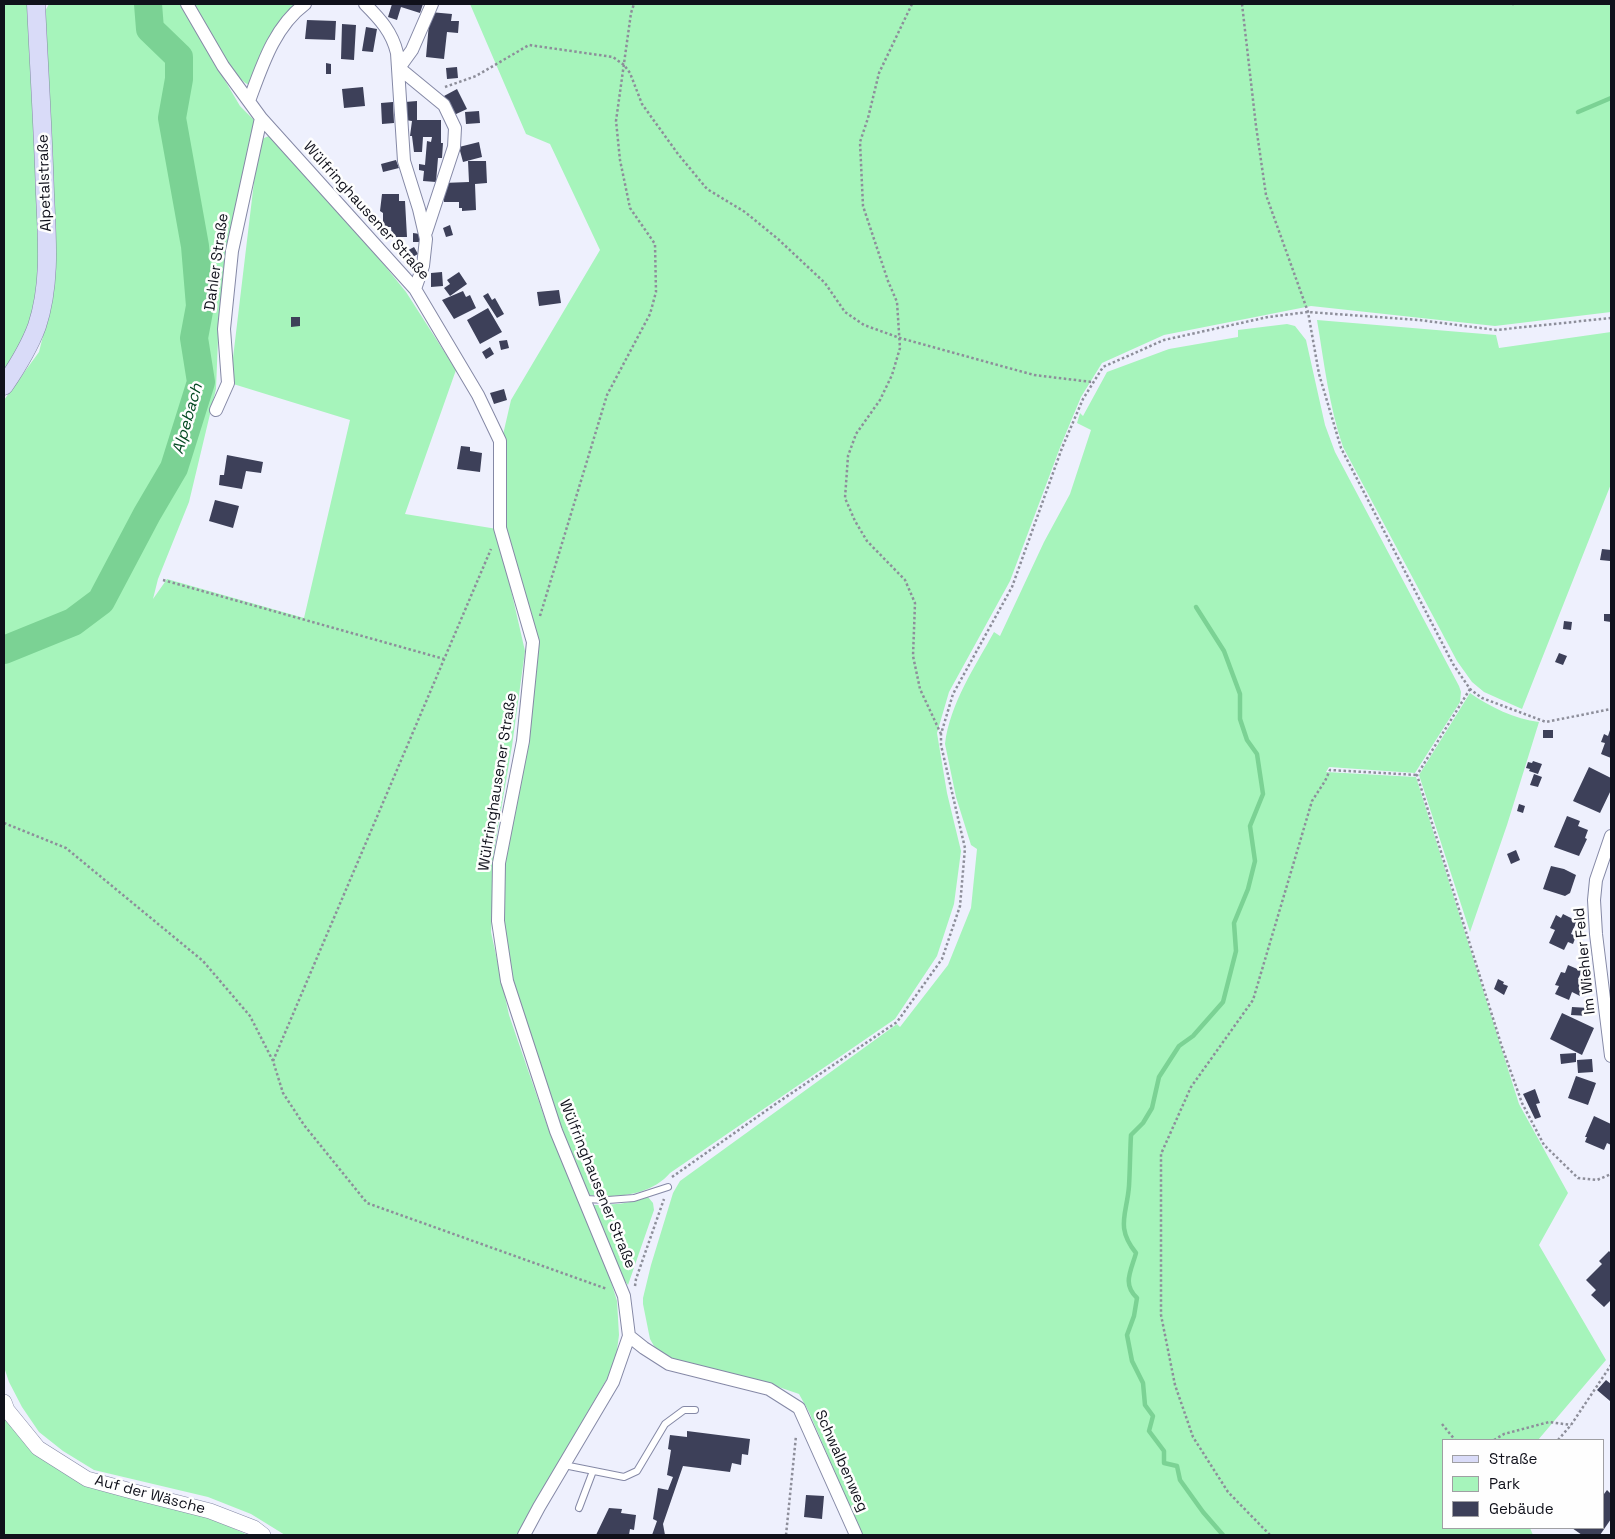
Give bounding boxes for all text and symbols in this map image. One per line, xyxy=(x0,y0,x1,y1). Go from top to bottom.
street label: Alpetalstraße xyxy=(34,134,56,232)
street label: Wülfringhausener Straße xyxy=(299,138,433,284)
street label: Dahler Straße xyxy=(201,212,233,312)
water label: Alpebach xyxy=(169,382,207,456)
street label: Wülfringhausener Straße xyxy=(475,692,521,872)
street label: Im Wiehler Feld xyxy=(1570,907,1600,1015)
street label: Wülfringhausener Straße xyxy=(555,1097,639,1271)
street label: Schwalbenweg xyxy=(811,1407,871,1515)
legend xyxy=(1442,1439,1605,1529)
text: Straße xyxy=(1489,1449,1537,1468)
street label: Auf der Wäsche xyxy=(93,1472,207,1518)
text: Park xyxy=(1489,1474,1520,1493)
text: Gebäude xyxy=(1489,1499,1554,1518)

